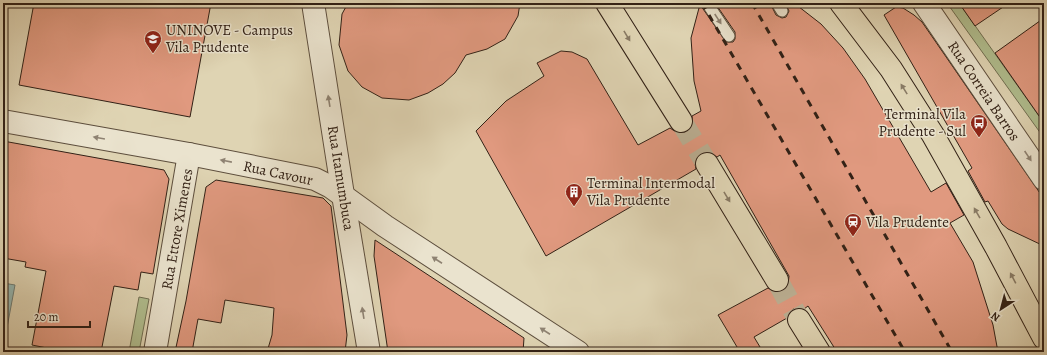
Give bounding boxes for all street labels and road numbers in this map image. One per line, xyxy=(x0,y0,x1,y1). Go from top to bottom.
street label: Rua Correia Barros xyxy=(943,37,1025,145)
street label: Rua Itamumbuca xyxy=(323,124,359,232)
street label: Rua Cavour xyxy=(241,156,315,190)
street label: Rua Ettore Ximenes xyxy=(157,167,197,291)

